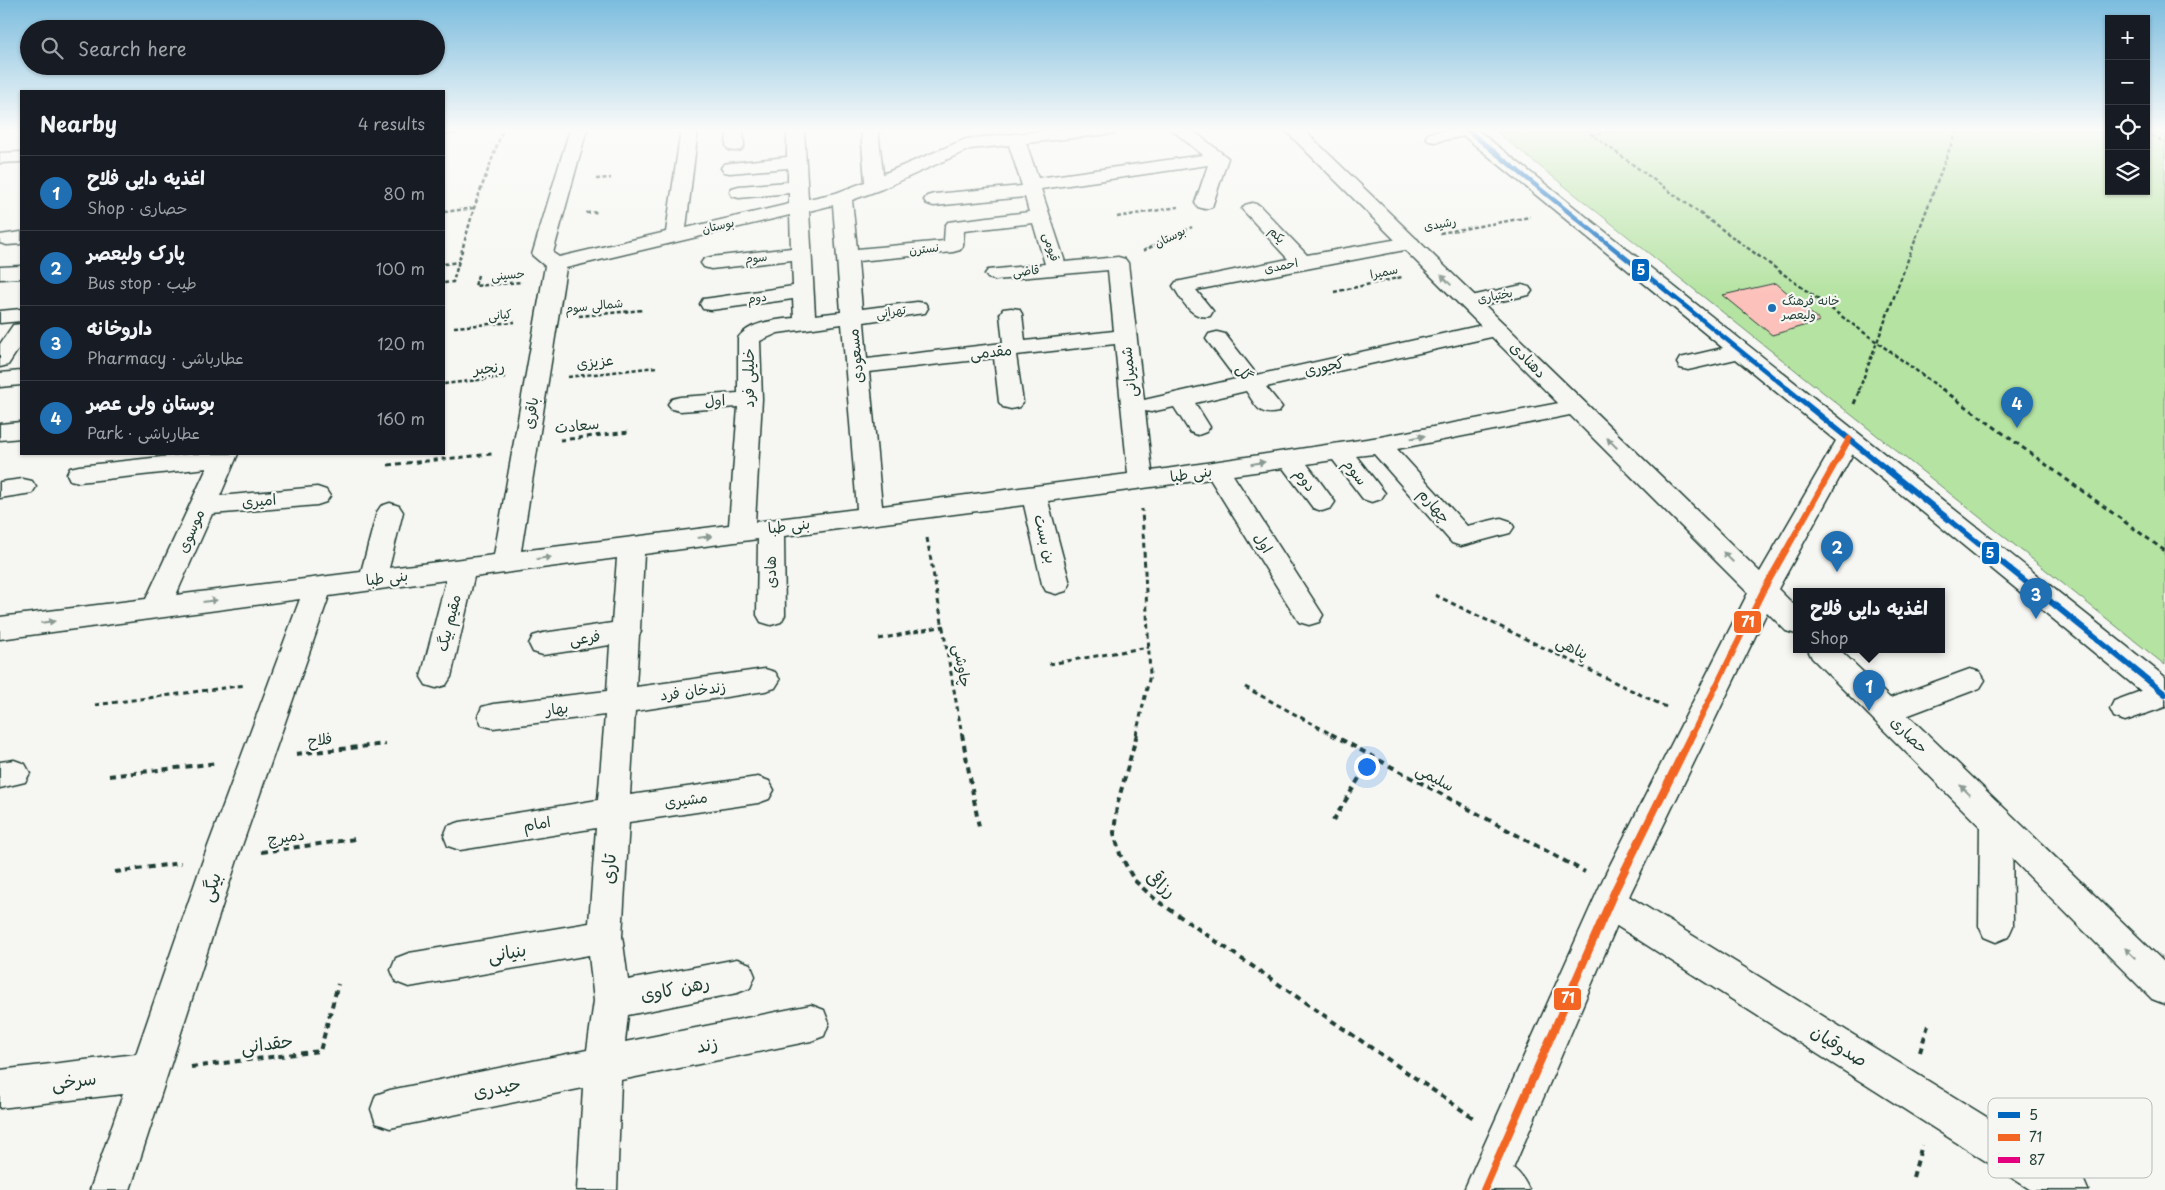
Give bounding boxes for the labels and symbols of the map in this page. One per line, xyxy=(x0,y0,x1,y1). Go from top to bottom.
street label: رشیدی xyxy=(1422,211,1457,235)
street label: بوستان xyxy=(700,213,736,237)
street label: بوستان xyxy=(1151,221,1188,251)
street label: یکم xyxy=(1265,222,1290,247)
street label: قیومی xyxy=(1039,230,1065,263)
street label: نسترن xyxy=(908,237,940,259)
street label: سوم xyxy=(743,247,768,268)
street label: احمدی xyxy=(1262,253,1299,277)
line badge: 5 xyxy=(1631,258,1650,282)
street label: سمیرا xyxy=(1368,259,1400,283)
text: 5 xyxy=(1637,259,1646,280)
street label: قاضی xyxy=(1012,260,1040,280)
street label: حسینی xyxy=(490,264,525,284)
one-way arrow xyxy=(1441,274,1453,286)
street label: بختیاری xyxy=(1476,283,1514,307)
street label: دوم xyxy=(746,287,768,308)
place label: خانه فرهنگ ولیعصر xyxy=(1781,291,1839,323)
street label: شمالی سوم xyxy=(564,293,624,318)
street label: تهرانی xyxy=(875,300,908,322)
marker: خانه فرهنگ ولیعصر xyxy=(1766,302,1778,314)
street label: کیانی xyxy=(487,304,513,324)
street label: مسعودی xyxy=(840,328,869,385)
street label: دهنادی xyxy=(1505,335,1553,383)
street label: مقدمی xyxy=(969,337,1013,364)
street label: شمیرانی xyxy=(1113,346,1142,399)
street label: عزیزی xyxy=(575,347,615,374)
street label: خلیلی فرد xyxy=(736,348,759,408)
street label: کجوری xyxy=(1302,350,1346,381)
street label: رنجبر xyxy=(470,353,506,380)
street label: گل xyxy=(1231,358,1260,386)
street label: اول xyxy=(704,387,726,412)
pin: 4 xyxy=(2001,387,2033,428)
street label: باقری xyxy=(516,395,543,430)
street label: سعادت xyxy=(553,411,600,438)
one-way arrow xyxy=(1411,433,1426,441)
one-way arrow xyxy=(1606,437,1618,449)
street label: سوم xyxy=(1337,453,1374,491)
street label: بنی طبا xyxy=(1168,458,1213,487)
one-way arrow xyxy=(1250,459,1266,467)
street label: دوم xyxy=(1288,462,1323,497)
street label: چهارم xyxy=(1413,483,1457,528)
street label: امیری xyxy=(241,487,277,512)
street label: موسوی xyxy=(170,505,209,556)
street label: بنی طبا xyxy=(766,511,811,539)
street label: بن بست xyxy=(1029,512,1064,566)
street label: اول xyxy=(1249,527,1280,557)
pin: 2 xyxy=(1821,531,1853,572)
one-way arrow xyxy=(698,533,714,541)
line badge: 5 xyxy=(1981,541,2000,565)
text: 5 xyxy=(1986,542,1995,563)
one-way arrow xyxy=(1722,551,1734,563)
one-way arrow xyxy=(537,554,553,562)
street label: هادی xyxy=(758,556,781,588)
street label: بنی طبا xyxy=(364,563,409,591)
pin: 3 xyxy=(2020,578,2052,619)
street label: مقیم بیگ xyxy=(429,592,468,654)
one-way arrow xyxy=(202,597,218,605)
line badge: 71 xyxy=(1733,610,1762,634)
text: 71 xyxy=(1741,611,1755,632)
one-way arrow xyxy=(41,618,57,626)
street label: فرعی xyxy=(568,623,602,650)
street label: پناهی xyxy=(1553,629,1593,664)
street label: چاوشی xyxy=(948,642,979,689)
pin: 1 xyxy=(1853,670,1885,711)
street label: زندخان فرد xyxy=(658,674,727,706)
street label: بهار xyxy=(543,695,570,720)
street label: حصاری xyxy=(1886,710,1934,758)
street label: فلاح xyxy=(306,726,333,751)
your location xyxy=(1354,754,1380,780)
street label: سلیمی xyxy=(1412,757,1459,796)
street label: مشیری xyxy=(663,784,709,813)
one-way arrow xyxy=(1959,784,1971,796)
street label: امام xyxy=(521,809,552,837)
street label: دمیرچ xyxy=(266,822,306,849)
street label: تاری xyxy=(593,852,622,885)
street label: رزاقی xyxy=(1141,862,1183,904)
street label: بیگی xyxy=(192,868,227,905)
street label: بنیانی xyxy=(485,935,528,968)
one-way arrow xyxy=(2124,947,2136,959)
street label: رهن کاوی xyxy=(638,968,712,1007)
line badge: 71 xyxy=(1553,987,1582,1011)
text: 71 xyxy=(1561,987,1575,1008)
street label: صدوقیان xyxy=(1806,1017,1873,1073)
street label: حقدانی xyxy=(239,1026,294,1059)
street label: زند xyxy=(693,1028,720,1059)
street label: سرخی xyxy=(50,1063,98,1096)
street label: حیدری xyxy=(471,1069,523,1104)
legend xyxy=(1988,1098,2152,1178)
text: 5 xyxy=(2029,1104,2038,1125)
text: 71 xyxy=(2029,1126,2042,1147)
text: 87 xyxy=(2029,1149,2045,1170)

